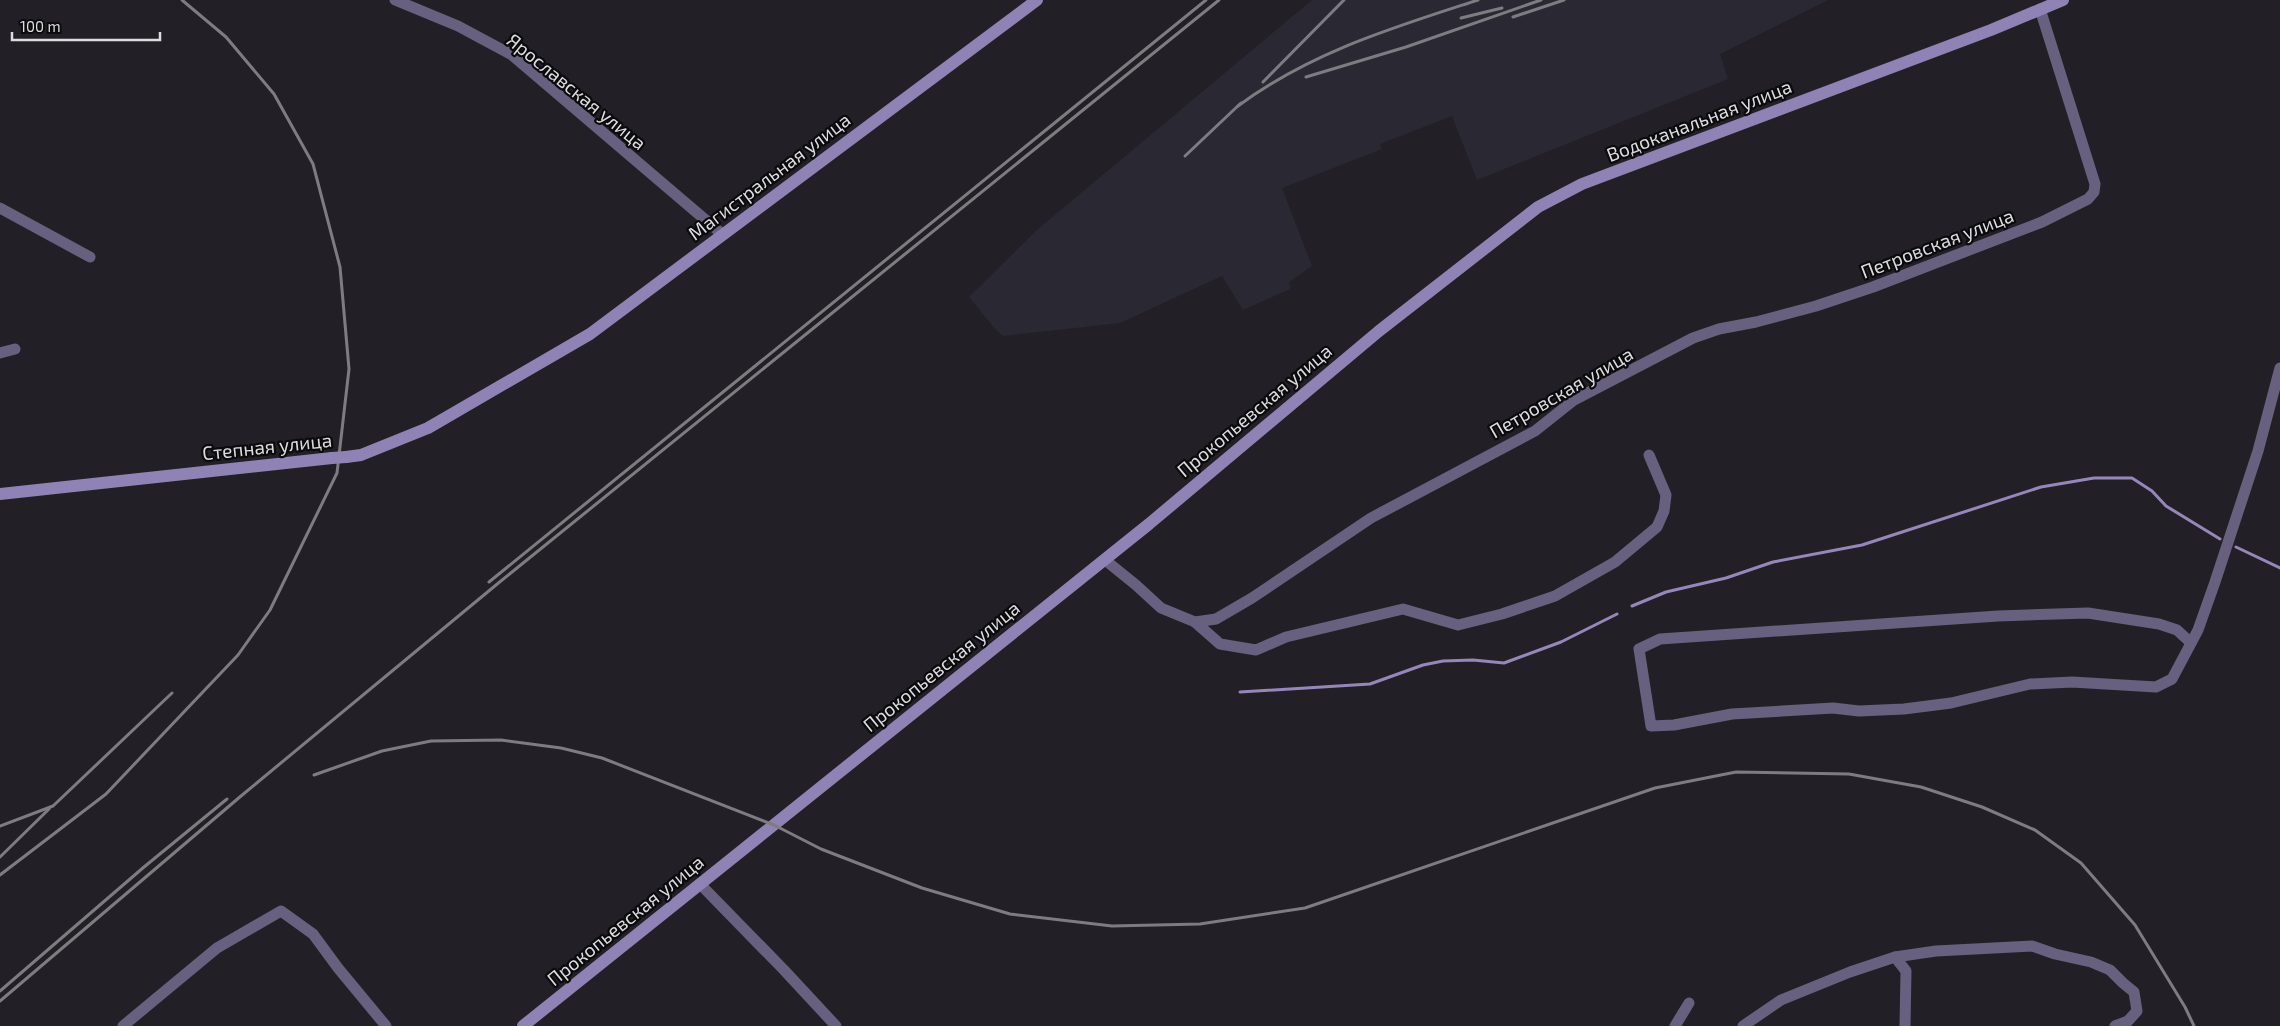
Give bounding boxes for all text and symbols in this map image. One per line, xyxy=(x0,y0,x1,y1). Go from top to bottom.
scale bar xyxy=(12,10,160,42)
text: 100 m xyxy=(20,17,61,35)
street label: Ярославская улица xyxy=(502,28,651,155)
street label: Водоканальная улица xyxy=(1603,74,1795,167)
street label: Магистральная улица xyxy=(683,108,855,245)
street label: Петровская улица xyxy=(1857,203,2017,284)
street label: Прокопьевская улица xyxy=(1172,339,1337,482)
street label: Петровская улица xyxy=(1485,342,1637,443)
street label: Степная улица xyxy=(201,428,333,465)
street label: Прокопьевская улица xyxy=(858,596,1025,737)
street label: Прокопьевская улица xyxy=(542,850,709,991)

